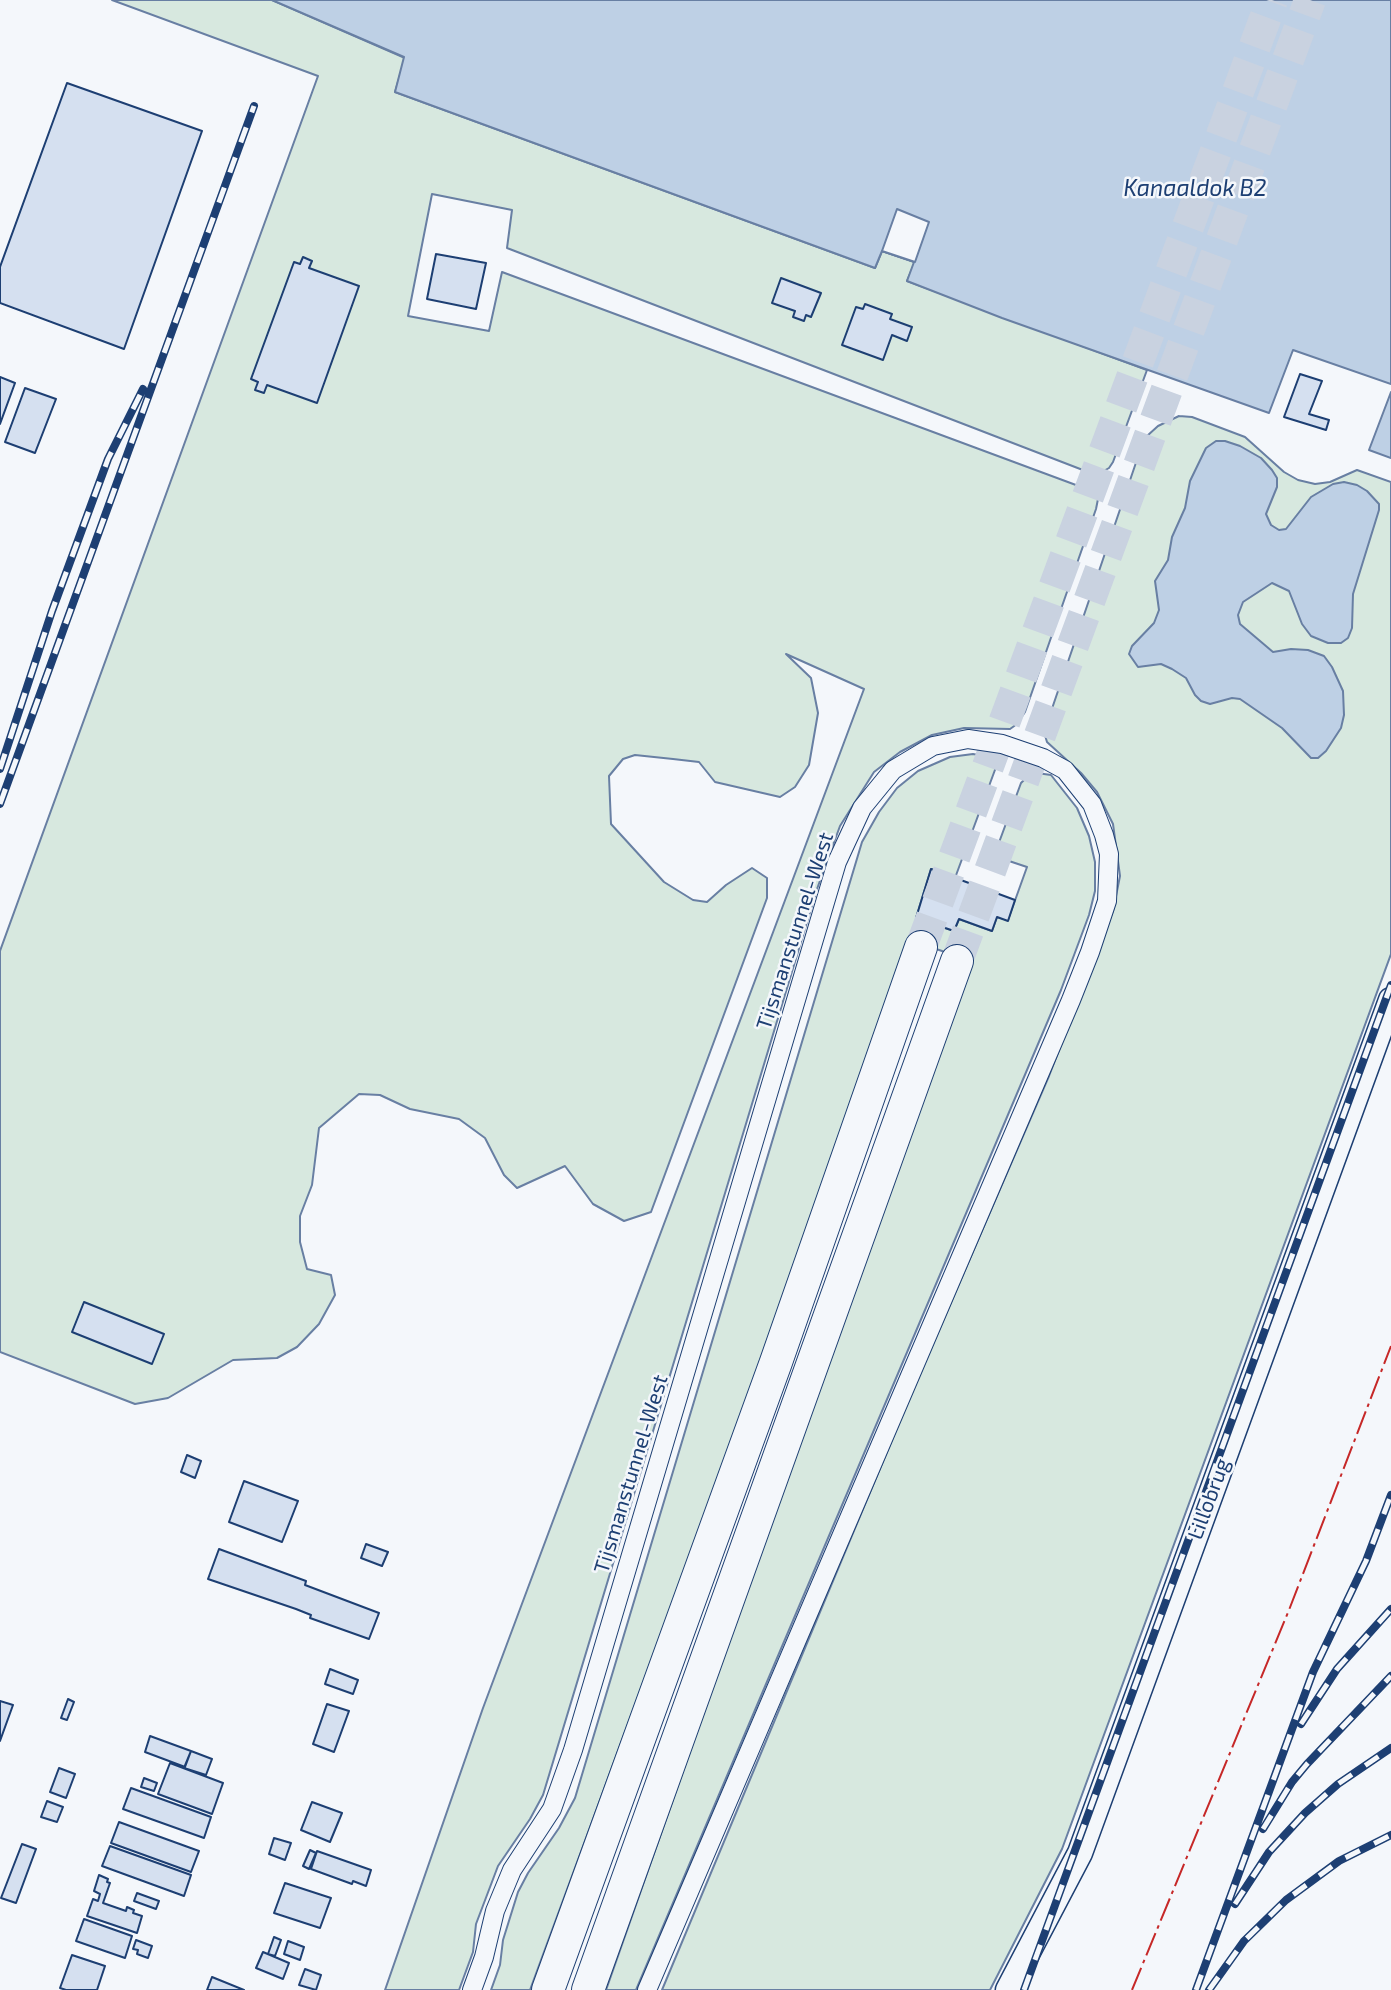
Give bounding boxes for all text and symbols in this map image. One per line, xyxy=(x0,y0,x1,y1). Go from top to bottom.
water label: Kanaaldok B2 xyxy=(1123,174,1267,202)
street label: Tijsmanstunnel-West xyxy=(751,829,839,1033)
street label: Tijsmanstunnel-West xyxy=(589,1372,673,1576)
street label: Lillobrug xyxy=(1183,1455,1235,1543)

